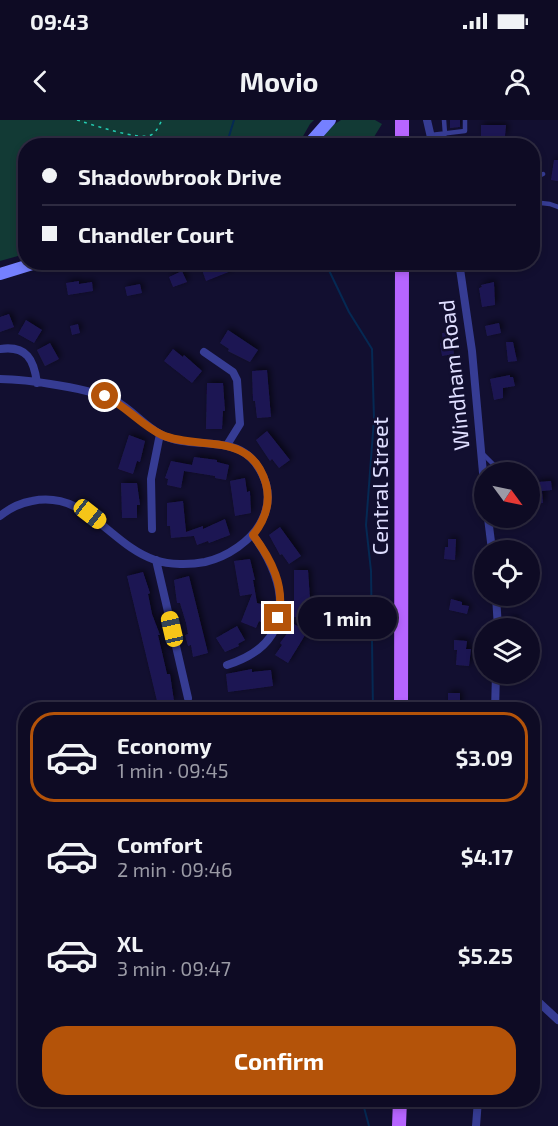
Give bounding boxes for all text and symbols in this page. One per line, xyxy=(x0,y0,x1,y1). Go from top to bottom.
text: 09:43 xyxy=(30,8,89,34)
icon: back xyxy=(24,65,57,98)
text: Movio xyxy=(239,65,319,97)
icon: person xyxy=(501,65,534,98)
text: Shadowbrook Drive xyxy=(78,163,282,189)
text: Chandler Court xyxy=(78,221,234,247)
street label: Windham Road xyxy=(432,298,474,452)
route start xyxy=(91,382,118,409)
street label: Central Street xyxy=(366,417,392,555)
north arrow xyxy=(474,462,540,528)
map controls xyxy=(474,462,540,684)
car xyxy=(70,496,110,532)
button: locate xyxy=(474,540,540,606)
callout: 1 min xyxy=(299,597,398,639)
route end xyxy=(264,604,291,631)
text: 1 min xyxy=(323,606,372,630)
car xyxy=(159,609,185,649)
button: layers xyxy=(474,618,540,684)
icon: car xyxy=(45,730,99,784)
text: Economy xyxy=(117,732,212,758)
text: $3.09 xyxy=(456,744,513,770)
text: 1 min · 09:45 xyxy=(117,758,228,782)
icon: car xyxy=(45,829,99,883)
text: Comfort xyxy=(117,831,202,857)
text: $4.17 xyxy=(461,843,513,869)
text: 2 min · 09:46 xyxy=(117,857,232,881)
icon: car xyxy=(45,928,99,982)
text: XL xyxy=(117,930,143,956)
text: $5.25 xyxy=(458,942,513,968)
text: 3 min · 09:47 xyxy=(117,956,231,980)
button: Confirm xyxy=(42,1026,516,1095)

